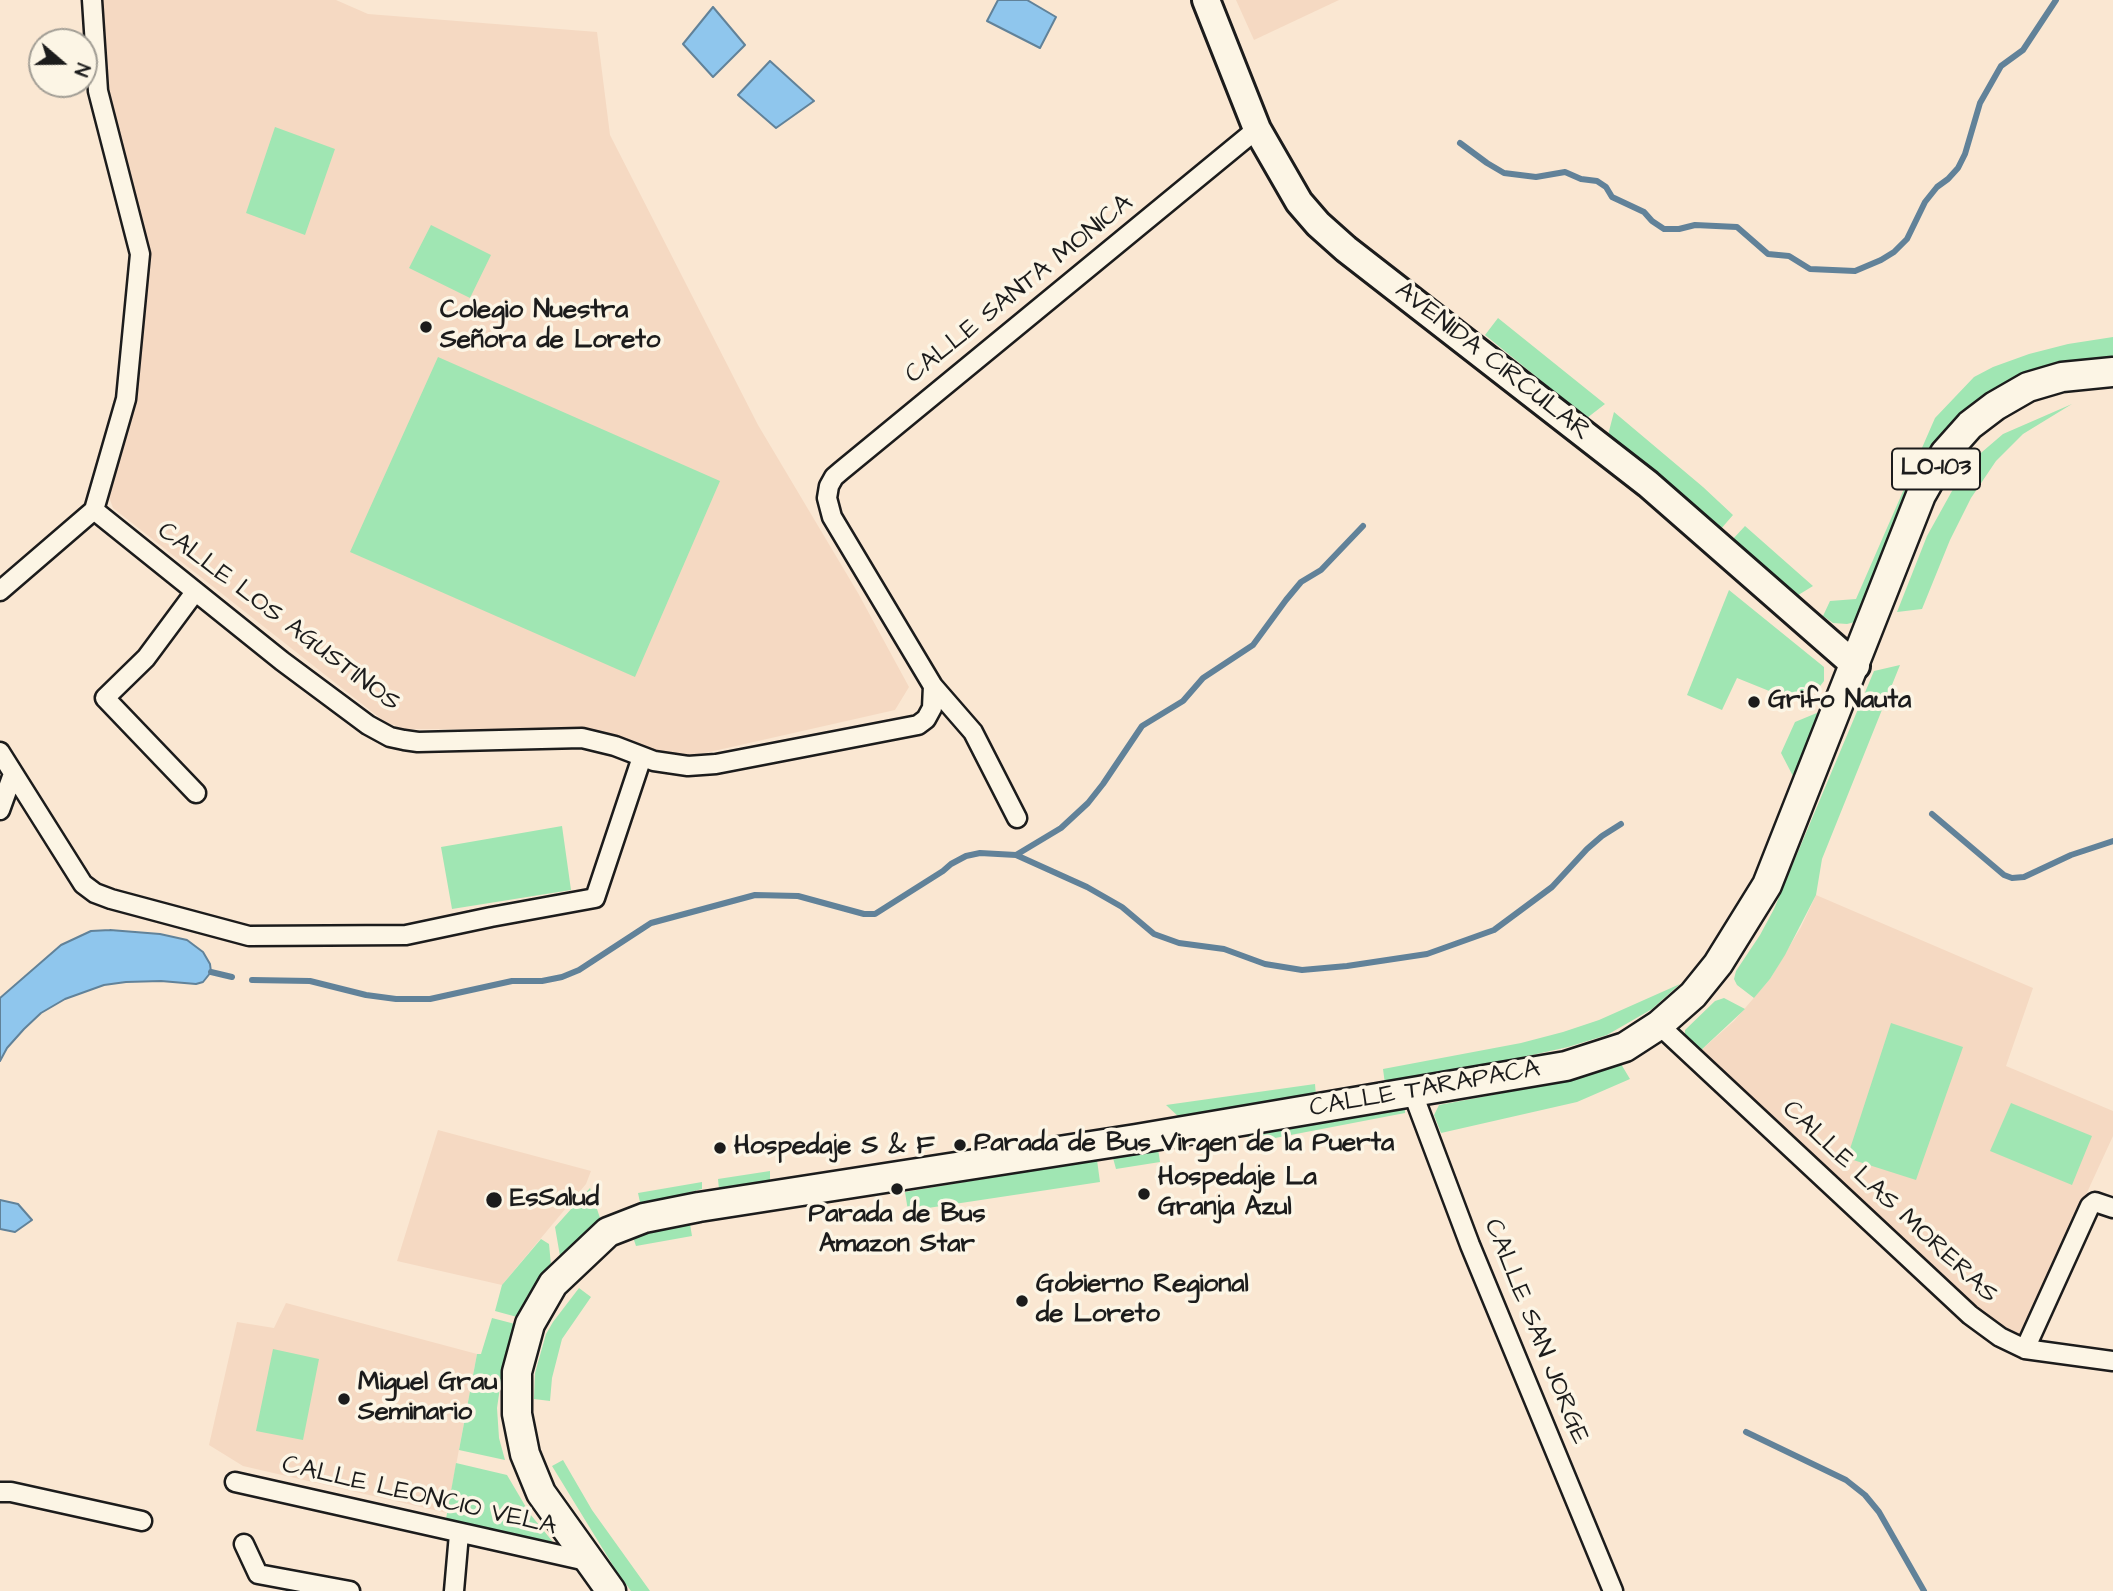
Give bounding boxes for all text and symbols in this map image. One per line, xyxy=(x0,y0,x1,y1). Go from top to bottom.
north arrow xyxy=(28,28,98,98)
text: N xyxy=(67,59,96,80)
street label: CALLE SANTA MONICA xyxy=(900,189,1140,391)
street label: AVENIDA CIRCULAR xyxy=(1388,276,1596,448)
place label: Colegio Nuestra Señora de Loreto xyxy=(440,296,660,358)
marker: Colegio Nuestra Señora de Loreto xyxy=(418,319,434,335)
road number: LO-103 xyxy=(1892,448,1980,490)
street label: CALLE LOS AGUSTINOS xyxy=(150,516,406,720)
place label: Grifo Nauta xyxy=(1768,686,1911,718)
marker: Grifo Nauta xyxy=(1746,694,1762,710)
street label: CALLE TARAPACA xyxy=(1307,1054,1543,1126)
street label: CALLE LAS MORERAS xyxy=(1775,1095,2003,1311)
place label: Parada de Bus Virgen de la Puerta xyxy=(974,1129,1394,1161)
place label: Hospedaje S & F xyxy=(734,1132,935,1164)
marker: Parada de Bus Virgen de la Puerta xyxy=(952,1137,968,1153)
marker: Hospedaje S & F xyxy=(712,1140,728,1156)
place label: Hospedaje La Granja Azul xyxy=(1158,1163,1317,1224)
marker: Parada de Bus Amazon Star xyxy=(889,1181,905,1197)
place label: EsSalud xyxy=(510,1184,599,1216)
marker: Hospedaje La Granja Azul xyxy=(1136,1186,1152,1202)
marker: EsSalud xyxy=(484,1190,504,1210)
place label: Parada de Bus Amazon Star xyxy=(809,1200,985,1262)
street label: CALLE SAN JORGE xyxy=(1476,1215,1594,1449)
place label: Gobierno Regional de Loreto xyxy=(1036,1270,1248,1332)
marker: Gobierno Regional de Loreto xyxy=(1014,1293,1030,1309)
place label: Miguel Grau Seminario xyxy=(358,1368,497,1430)
marker: Miguel Grau Seminario xyxy=(336,1391,352,1407)
street label: CALLE LEONCIO VELA xyxy=(279,1450,559,1544)

